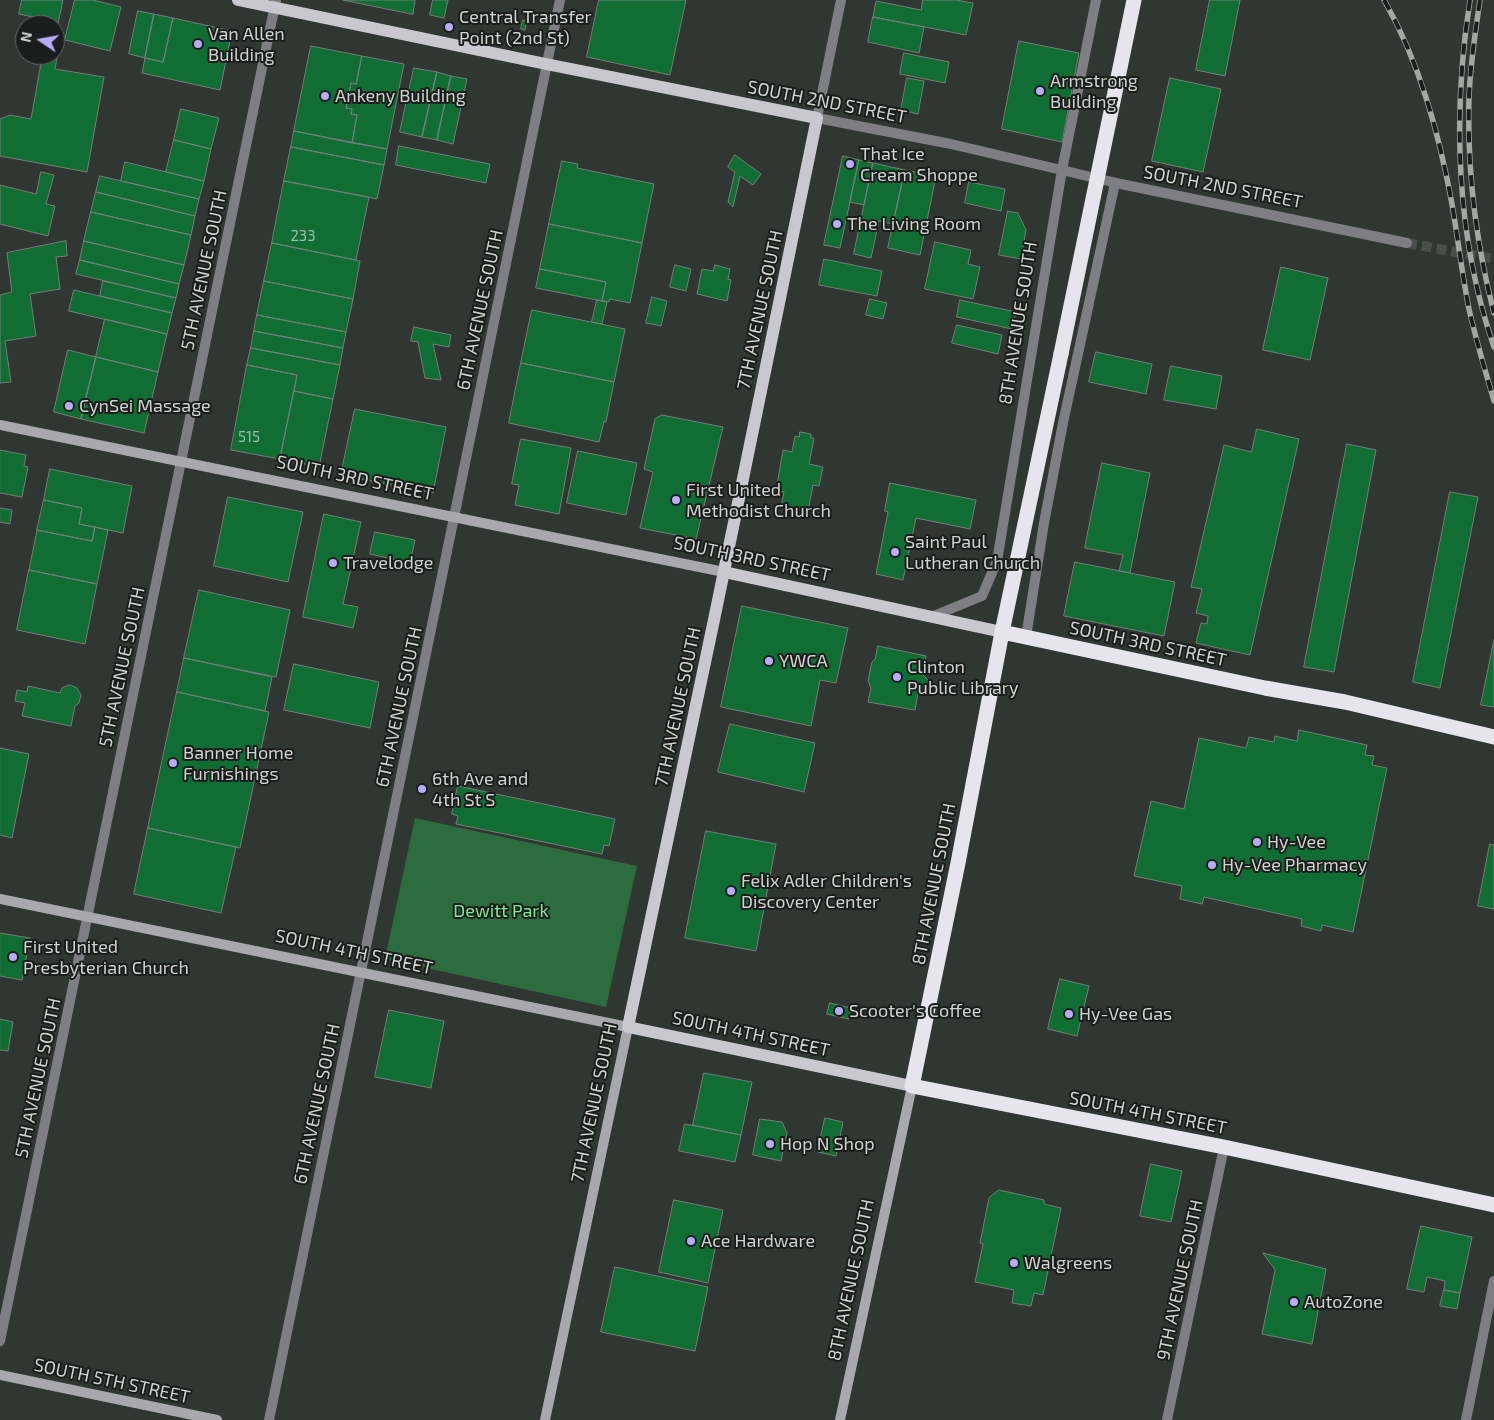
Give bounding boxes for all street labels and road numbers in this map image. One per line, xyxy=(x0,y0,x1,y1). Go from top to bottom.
street label: SOUTH 2ND STREET xyxy=(746,76,908,128)
street label: SOUTH 2ND STREET xyxy=(1142,161,1304,213)
street label: 5TH AVENUE SOUTH xyxy=(176,188,232,352)
street label: 6TH AVENUE SOUTH xyxy=(452,228,508,392)
street label: 7TH AVENUE SOUTH xyxy=(733,228,787,392)
street label: 8TH AVENUE SOUTH xyxy=(994,240,1042,406)
street label: SOUTH 3RD STREET xyxy=(275,451,435,505)
street label: SOUTH 3RD STREET xyxy=(672,532,832,586)
street label: 5TH AVENUE SOUTH xyxy=(94,585,150,749)
street label: SOUTH 3RD STREET xyxy=(1068,617,1228,671)
street label: 6TH AVENUE SOUTH xyxy=(371,625,427,789)
street label: 7TH AVENUE SOUTH xyxy=(651,625,705,789)
street label: 8TH AVENUE SOUTH xyxy=(908,801,960,967)
street label: SOUTH 4TH STREET xyxy=(273,925,435,979)
street label: 5TH AVENUE SOUTH xyxy=(10,996,66,1160)
street label: SOUTH 4TH STREET xyxy=(670,1007,832,1061)
street label: 7TH AVENUE SOUTH xyxy=(567,1021,621,1185)
street label: 6TH AVENUE SOUTH xyxy=(289,1022,345,1186)
street label: SOUTH 4TH STREET xyxy=(1067,1087,1229,1139)
street label: 8TH AVENUE SOUTH xyxy=(823,1197,879,1363)
street label: 9TH AVENUE SOUTH xyxy=(1152,1198,1208,1362)
street label: SOUTH 5TH STREET xyxy=(32,1354,192,1408)

